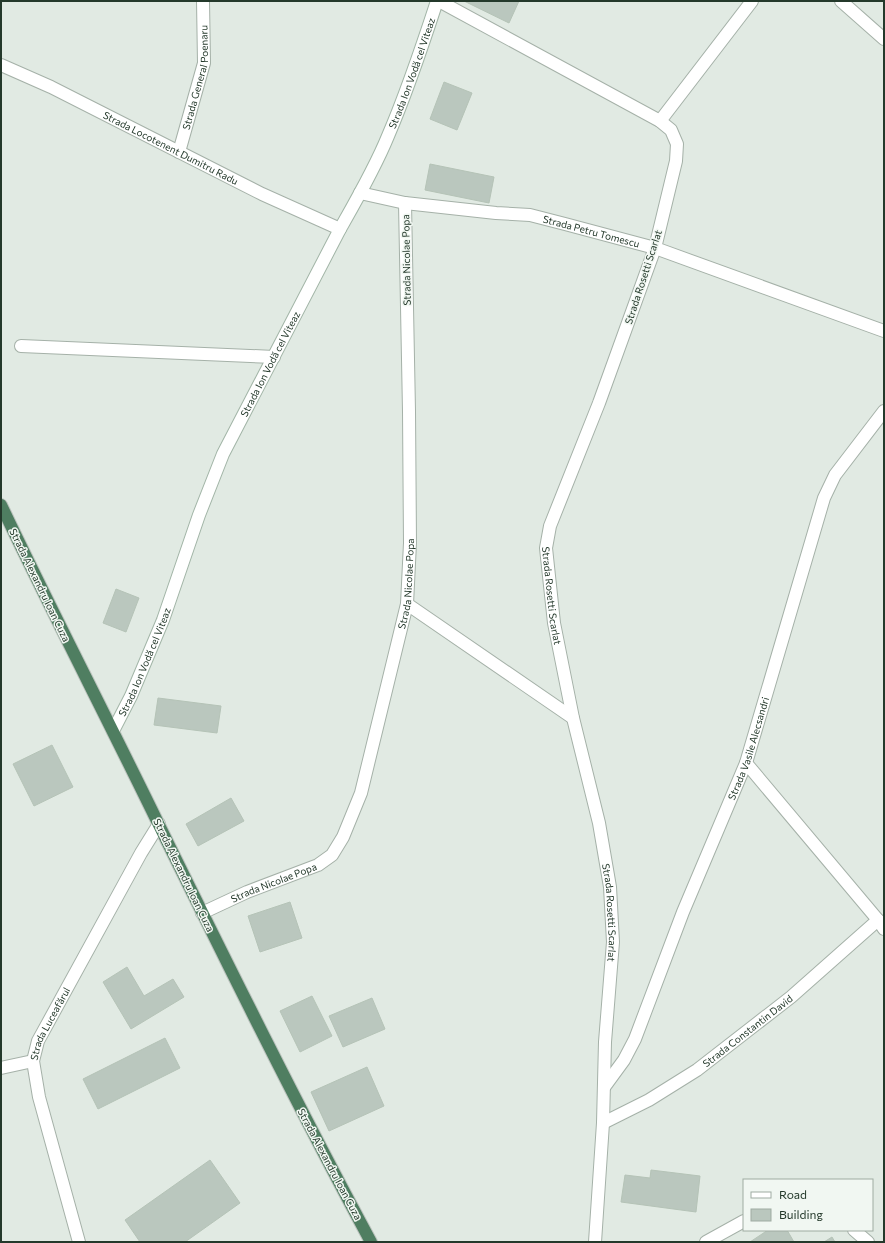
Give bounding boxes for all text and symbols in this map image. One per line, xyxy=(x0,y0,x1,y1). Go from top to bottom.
street label: Strada Ion Vodă cel Viteaz xyxy=(386,16,437,130)
street label: Strada General Poenaru xyxy=(180,25,210,131)
street label: Strada Locotenent Dumitru Radu xyxy=(101,109,240,187)
street label: Strada Petru Tomescu xyxy=(542,213,641,250)
street label: Strada Nicolae Popa xyxy=(399,214,413,306)
street label: Strada Rosetti Scarlat xyxy=(622,228,664,326)
street label: Strada Ion Vodă cel Viteaz xyxy=(238,309,302,419)
street label: Strada Alexandru Ioan Cuza xyxy=(7,526,73,644)
street label: Strada Nicolae Popa xyxy=(395,538,416,630)
street label: Strada Rosetti Scarlat xyxy=(540,546,564,646)
street label: Strada Ion Vodă cel Viteaz xyxy=(116,606,173,718)
street label: Strada Vasile Alecsandri xyxy=(725,696,771,802)
street label: Strada Alexandru Ioan Cuza xyxy=(151,816,217,934)
street label: Strada Nicolae Popa xyxy=(229,860,318,905)
street label: Strada Rosetti Scarlat xyxy=(600,863,619,962)
street label: Strada Luceafărul xyxy=(27,985,72,1061)
street label: Strada Constantin David xyxy=(700,992,795,1069)
street label: Strada Alexandru Ioan Cuza xyxy=(295,1106,365,1222)
legend xyxy=(743,1179,873,1231)
text: Road xyxy=(779,1187,807,1201)
text: Building xyxy=(779,1207,823,1221)

